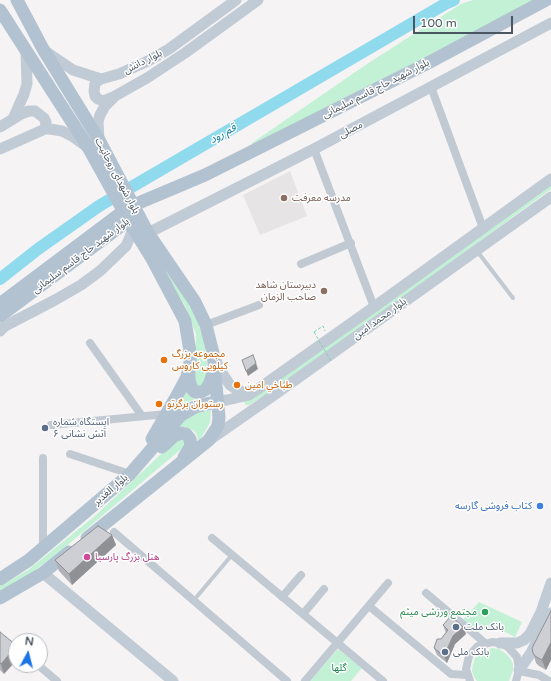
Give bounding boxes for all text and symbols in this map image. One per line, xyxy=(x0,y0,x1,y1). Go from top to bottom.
scale bar xyxy=(415,8,515,34)
text: 100 m xyxy=(420,16,457,30)
street label: بلوار دانش xyxy=(122,47,164,77)
street label: بلوار شهید حاج قاسم سلیمانی xyxy=(321,57,431,121)
street label: مصلی xyxy=(337,119,365,141)
water label: قم رود xyxy=(208,121,238,147)
street label: بلوار شهدای روحانیت xyxy=(92,136,142,216)
place label: مدرسه معرفت xyxy=(292,192,351,204)
marker: مدرسه معرفت xyxy=(279,193,289,203)
street label: بلوار شهید حاج قاسم سلیمانی xyxy=(30,216,132,296)
place label: دبیرستان شاهد صاحب الزمان xyxy=(255,279,316,302)
marker: دبیرستان شاهد صاحب الزمان xyxy=(319,286,329,296)
street label: بلوار محمد امین xyxy=(351,296,409,342)
place label: مجموعه بزرگ کیلویی کاروس xyxy=(172,348,228,372)
marker: مجموعه بزرگ کیلویی کاروس xyxy=(159,355,169,365)
place label: طباخي امين xyxy=(245,379,293,391)
marker: طباخي امين xyxy=(232,380,242,390)
place label: رستوران برگرتو xyxy=(167,398,224,410)
marker: رستوران برگرتو xyxy=(154,399,164,409)
place label: ایستگاه شماره ۶ آتش نشانی xyxy=(53,416,109,440)
marker: ایستگاه شماره ۶ آتش نشانی xyxy=(40,423,50,433)
street label: بلوار الغدیر xyxy=(91,472,131,508)
place label: کتاب فروشی گارسه xyxy=(455,500,532,512)
marker: کتاب فروشی گارسه xyxy=(535,501,545,511)
place label: هتل بزرگ پارسیا xyxy=(95,551,159,563)
marker: هتل بزرگ پارسیا xyxy=(82,552,92,562)
place label: مجتمع ورزشی میثم xyxy=(400,606,477,618)
marker: مجتمع ورزشی میثم xyxy=(480,607,490,617)
place label: بانک ملت xyxy=(464,621,504,633)
marker: بانک ملت xyxy=(451,622,461,632)
north arrow xyxy=(8,633,48,673)
text: N xyxy=(24,635,35,649)
place label: بانک ملی xyxy=(453,646,489,658)
marker: بانک ملی xyxy=(440,647,450,657)
park label: گلها xyxy=(331,662,347,674)

